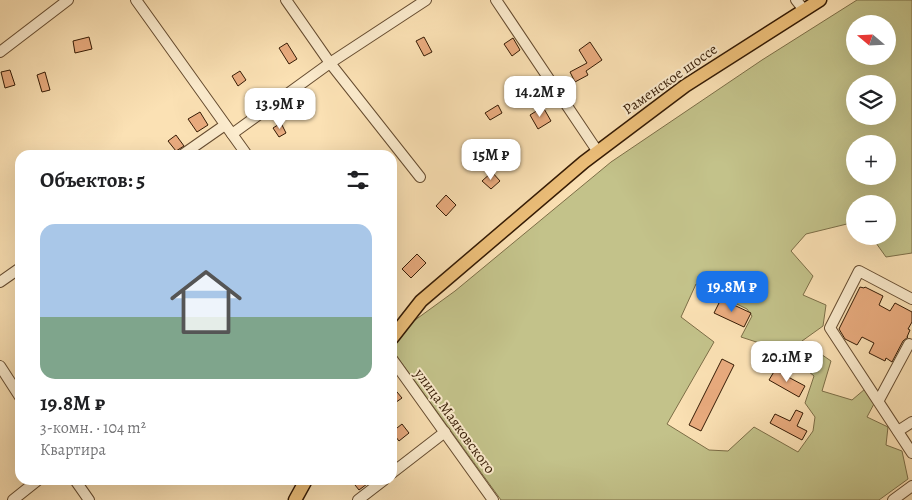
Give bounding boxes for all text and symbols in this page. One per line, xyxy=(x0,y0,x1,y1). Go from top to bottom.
north arrow xyxy=(846,15,896,65)
map controls xyxy=(846,15,896,245)
street label: Раменское шоссе xyxy=(619,39,721,119)
button: layers xyxy=(846,75,896,125)
pin: 14.2M ₽ xyxy=(494,76,586,118)
text: 14.2M ₽ xyxy=(515,81,565,103)
pin: 13.9M ₽ xyxy=(234,88,326,130)
text: 13.9M ₽ xyxy=(256,93,304,115)
button: + xyxy=(846,135,896,185)
pin: 15M ₽ xyxy=(456,138,526,181)
text: 15M ₽ xyxy=(473,144,509,166)
text: Объектов: 5 xyxy=(40,166,145,194)
icon: filters xyxy=(344,166,372,194)
button: − xyxy=(846,195,896,245)
icon: home xyxy=(161,257,251,347)
pin: 19.8M ₽ xyxy=(686,270,778,313)
text: 19.8M ₽ xyxy=(707,276,757,298)
pin: 20.1M ₽ xyxy=(741,340,833,383)
text: 20.1M ₽ xyxy=(762,346,812,368)
street label: улица Маяковского xyxy=(409,364,500,478)
text: 19.8M ₽ xyxy=(40,389,105,417)
text: 3-комн. · 104 m² xyxy=(40,417,146,439)
text: Квартира xyxy=(40,439,106,461)

